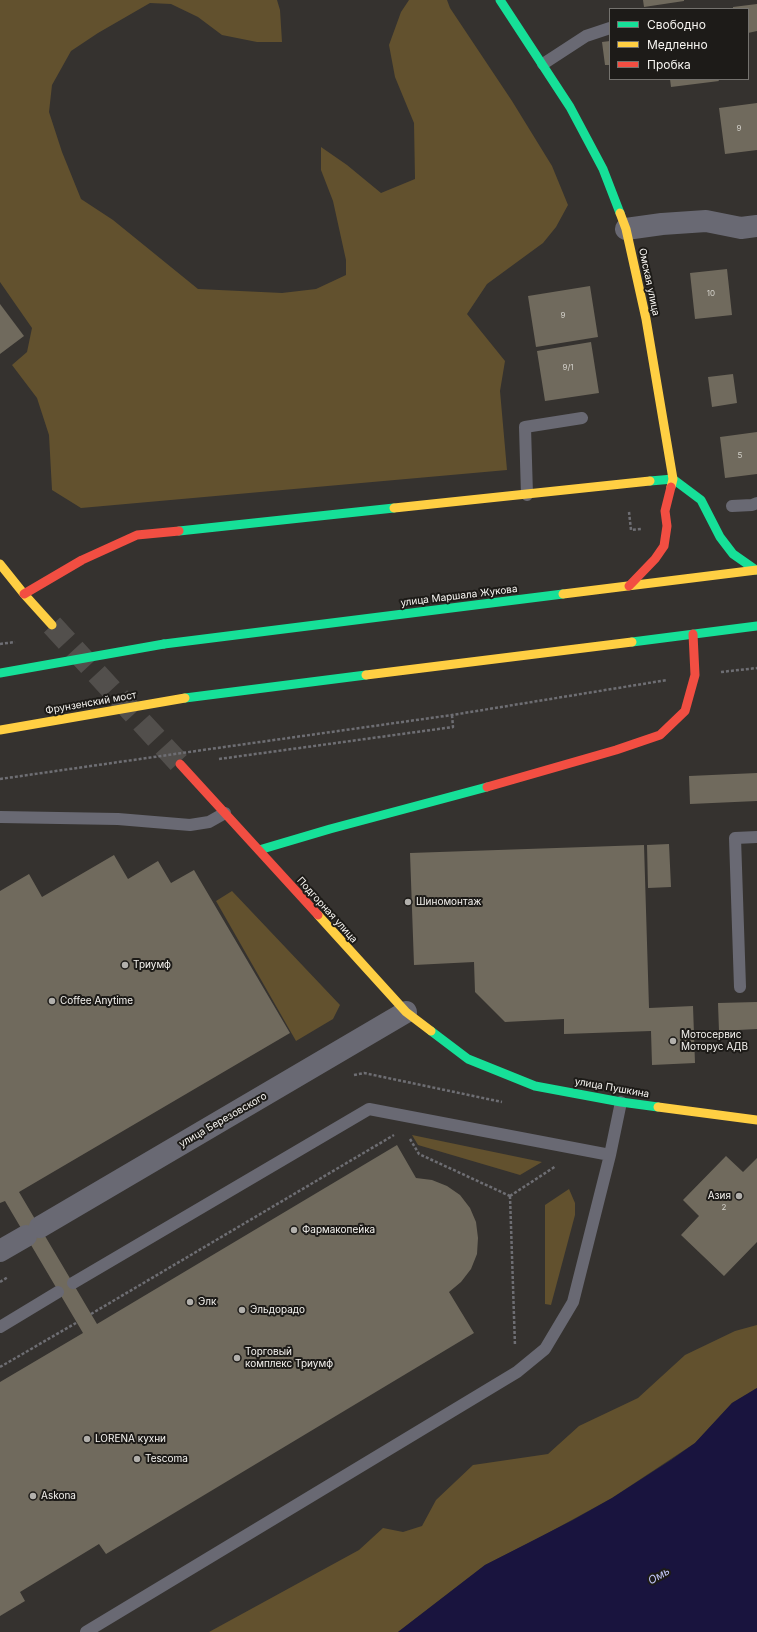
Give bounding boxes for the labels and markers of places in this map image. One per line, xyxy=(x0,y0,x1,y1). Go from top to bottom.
place label: Шиномонтаж xyxy=(416,896,481,908)
marker: Шиномонтаж xyxy=(403,897,413,907)
place label: Триумф xyxy=(133,959,171,971)
marker: Триумф xyxy=(120,960,130,970)
place label: Coffee Anytime xyxy=(60,995,133,1007)
marker: Coffee Anytime xyxy=(47,996,57,1006)
place label: Мотосервис Моторус АДВ xyxy=(681,1029,748,1052)
marker: Мотосервис Моторус АДВ xyxy=(668,1036,678,1046)
place label: Азия xyxy=(708,1190,731,1202)
marker: Азия xyxy=(734,1191,744,1201)
place label: Фармакопейка xyxy=(302,1224,375,1236)
marker: Фармакопейка xyxy=(289,1225,299,1235)
place label: Элк xyxy=(198,1296,216,1308)
marker: Элк xyxy=(185,1297,195,1307)
place label: Эльдорадо xyxy=(250,1304,305,1316)
marker: Эльдорадо xyxy=(237,1305,247,1315)
place label: Торговый комплекс Триумф xyxy=(245,1346,333,1370)
marker: Торговый комплекс Триумф xyxy=(232,1353,242,1363)
place label: LORENA кухни xyxy=(95,1433,166,1445)
marker: LORENA кухни xyxy=(82,1434,92,1444)
place label: Tescoma xyxy=(145,1453,188,1465)
marker: Tescoma xyxy=(132,1454,142,1464)
place label: Askona xyxy=(41,1490,76,1502)
marker: Askona xyxy=(28,1491,38,1501)

